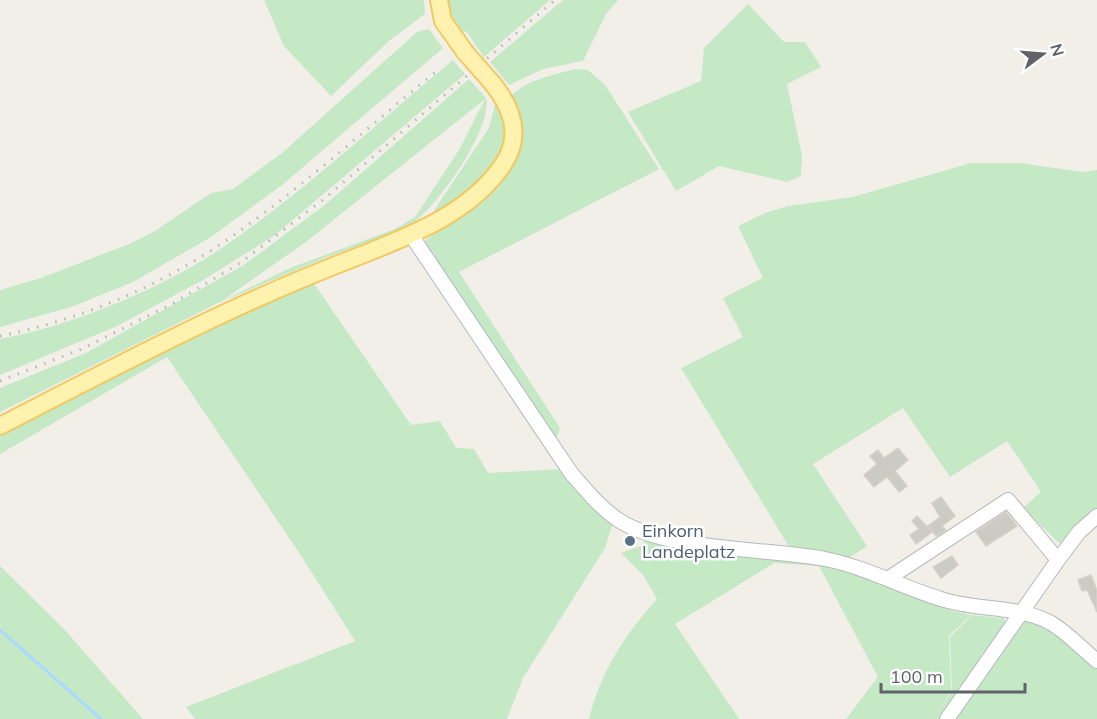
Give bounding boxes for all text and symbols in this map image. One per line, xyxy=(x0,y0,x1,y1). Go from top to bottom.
north arrow xyxy=(1013,24,1073,84)
text: N xyxy=(1046,41,1069,58)
place label: Einkorn Landeplatz xyxy=(642,519,735,563)
marker: Einkorn Landeplatz xyxy=(623,534,637,548)
scale bar xyxy=(881,656,1025,694)
text: 100 m xyxy=(890,665,943,688)

